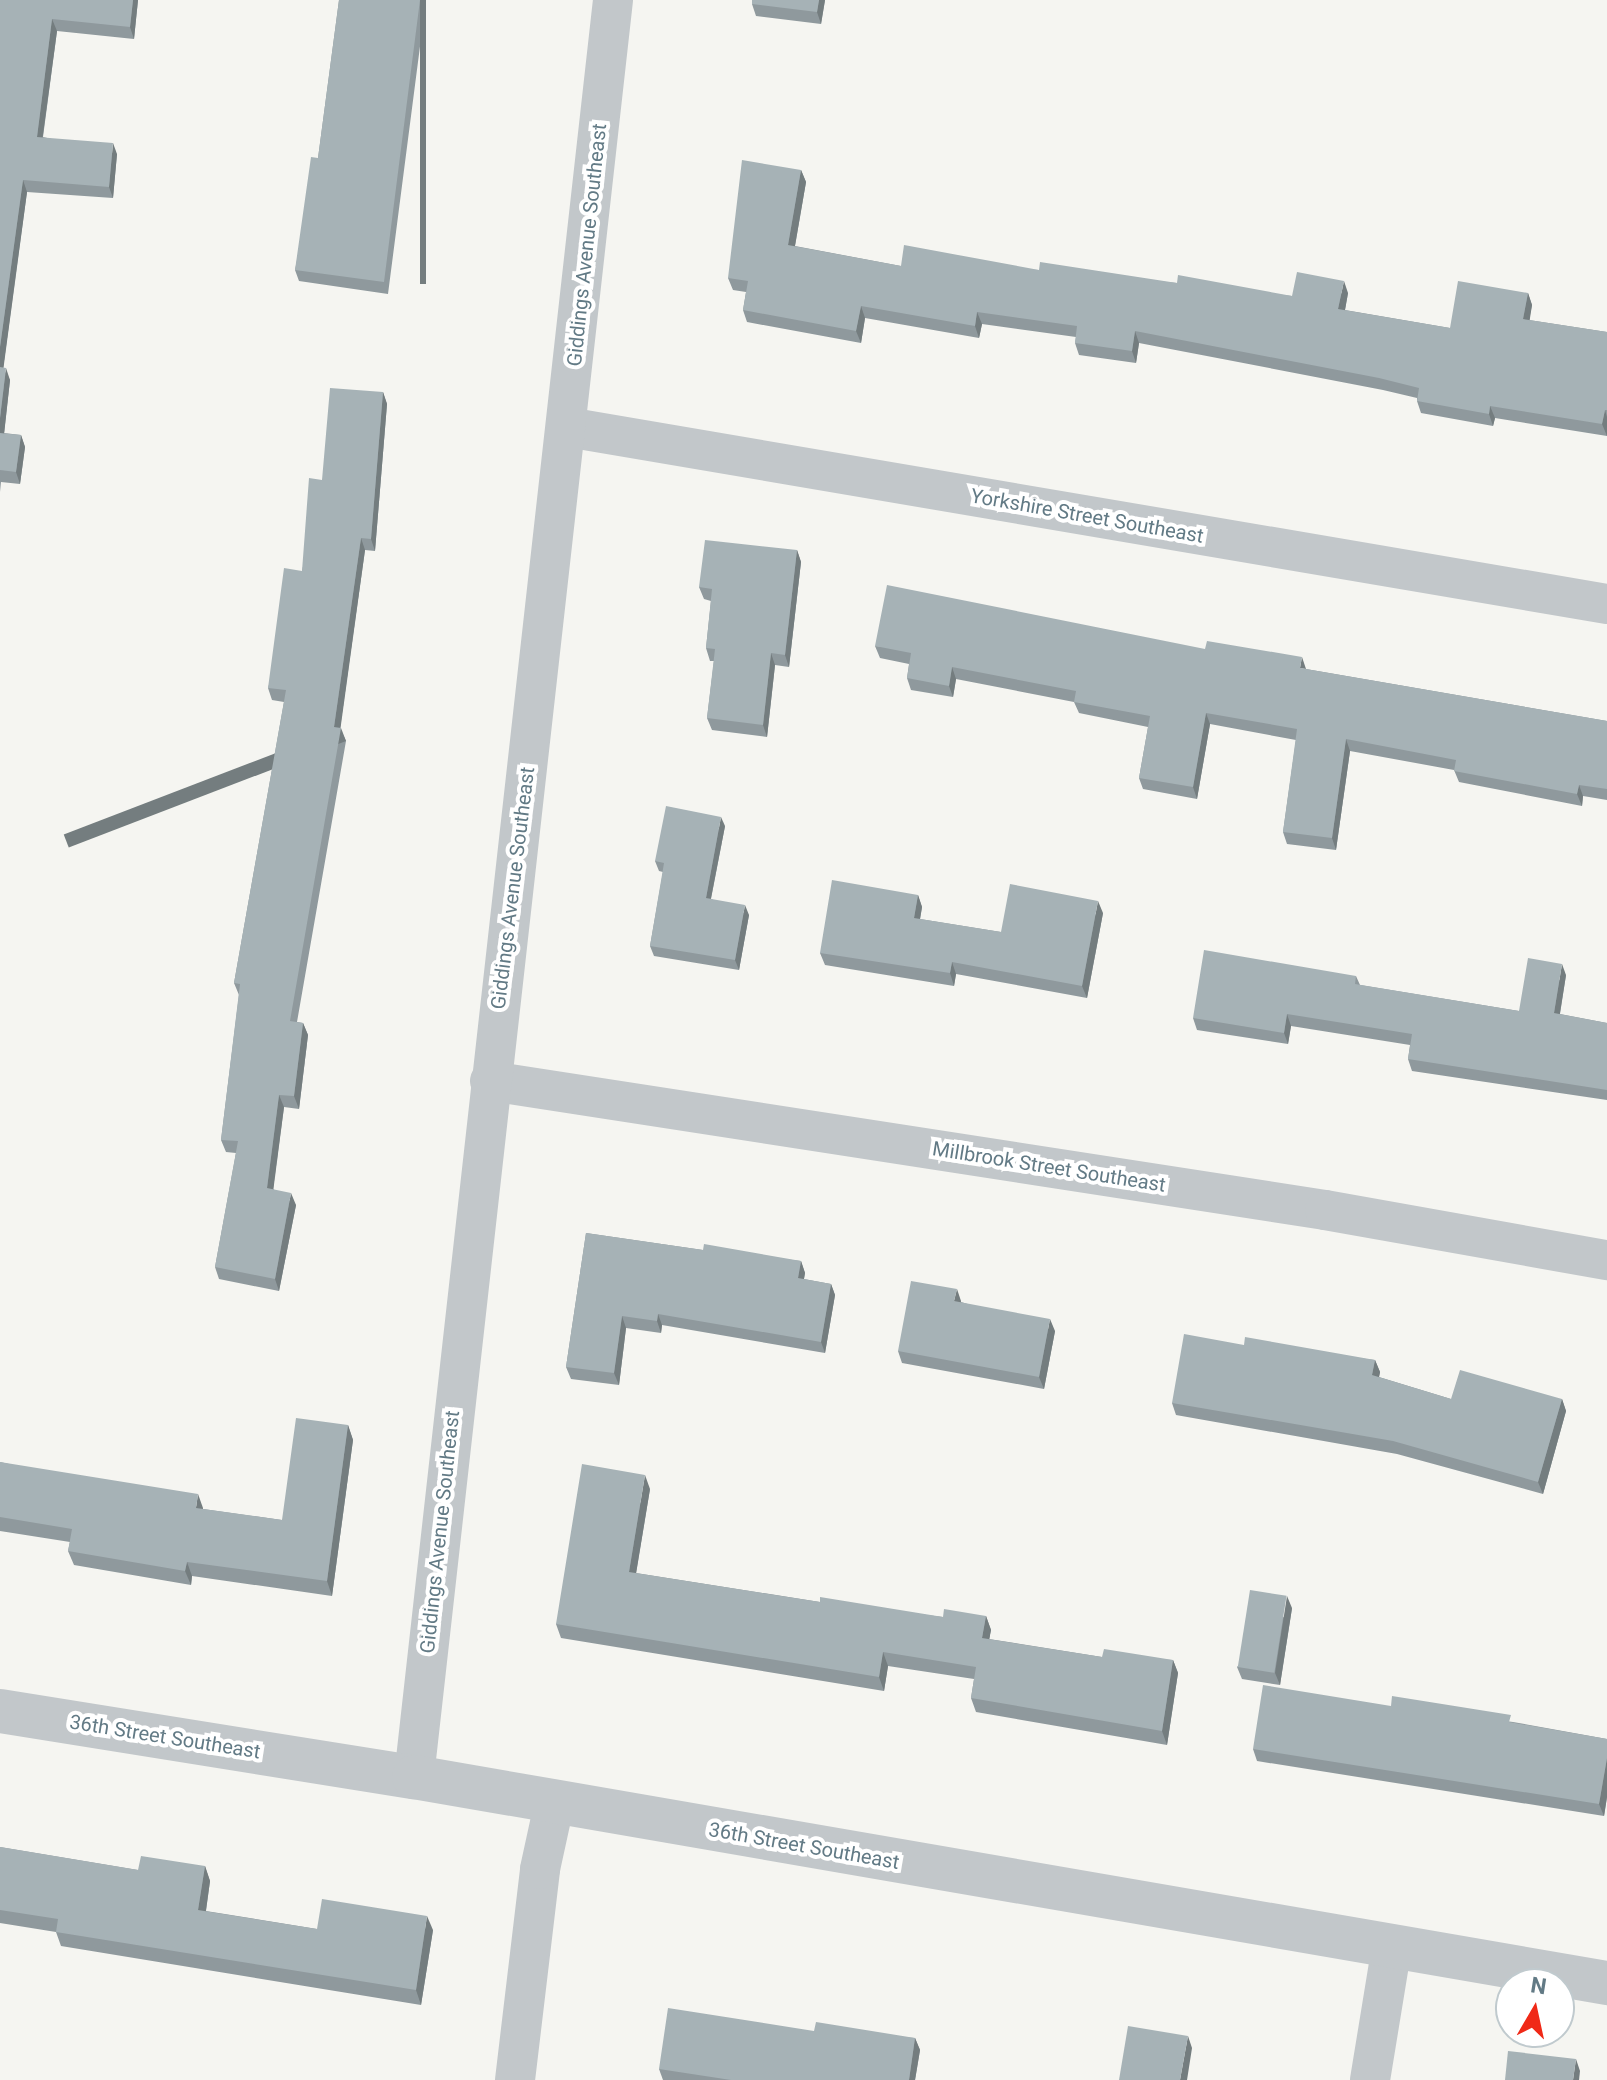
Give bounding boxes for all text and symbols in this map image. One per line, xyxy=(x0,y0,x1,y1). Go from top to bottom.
street label: Giddings Avenue Southeast xyxy=(562,122,612,368)
street label: Yorkshire Street Southeast xyxy=(969,484,1205,548)
street label: Giddings Avenue Southeast xyxy=(486,765,540,1011)
street label: Millbrook Street Southeast xyxy=(931,1137,1167,1197)
street label: Giddings Avenue Southeast xyxy=(415,1409,465,1655)
street label: 36th Street Southeast xyxy=(68,1710,262,1764)
street label: 36th Street Southeast xyxy=(707,1817,901,1875)
north arrow xyxy=(1495,1968,1575,2048)
text: N xyxy=(1529,1972,1548,1999)

